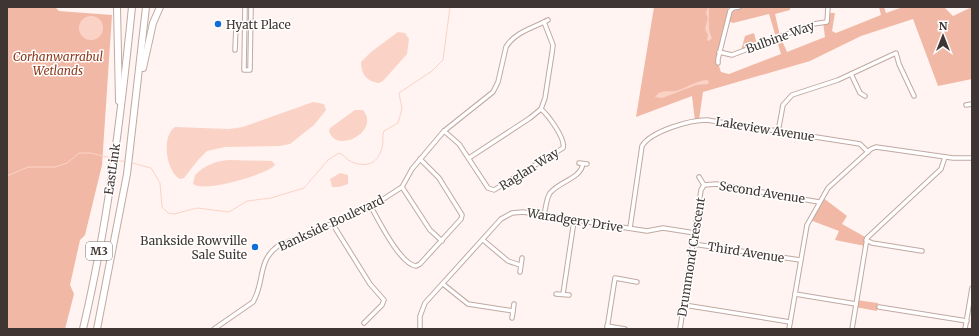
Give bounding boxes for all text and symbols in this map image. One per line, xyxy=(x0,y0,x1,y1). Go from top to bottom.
north arrow xyxy=(923,16,963,56)
place label: Hyatt Place xyxy=(226,17,291,32)
street label: Bulbine Way xyxy=(744,18,816,56)
marker: Hyatt Place xyxy=(213,19,223,29)
text: N xyxy=(939,19,948,33)
park label: Corhanwarrabul Wetlands xyxy=(13,49,104,78)
street label: Lakeview Avenue xyxy=(714,114,816,144)
street label: EastLink xyxy=(101,142,123,196)
street label: Raglan Way xyxy=(496,145,562,193)
street label: Second Avenue xyxy=(718,178,806,206)
street label: Bankside Boulevard xyxy=(276,192,386,254)
street label: Drummond Crescent xyxy=(674,196,708,318)
street label: Waradgery Drive xyxy=(525,205,624,235)
place label: Bankside Rowville Sale Suite xyxy=(140,233,247,262)
street label: Third Avenue xyxy=(707,239,785,265)
road number: M3 xyxy=(86,242,112,260)
marker: Bankside Rowville Sale Suite xyxy=(250,242,260,252)

